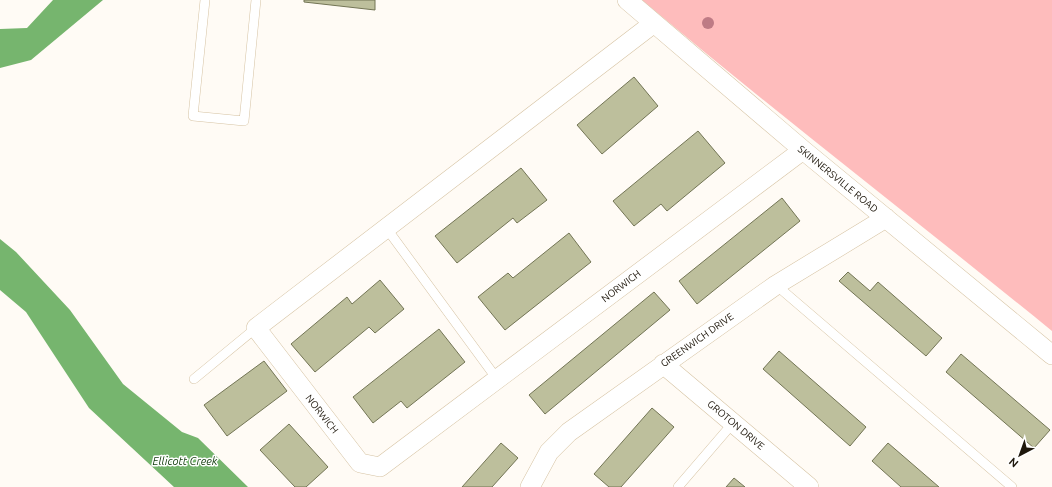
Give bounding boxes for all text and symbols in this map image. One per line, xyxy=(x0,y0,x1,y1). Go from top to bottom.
street label: SKINNERSVILLE ROAD xyxy=(796,143,880,215)
street label: NORWICH xyxy=(599,268,643,304)
street label: GREENWICH DRIVE xyxy=(659,311,736,369)
street label: NORWICH xyxy=(303,392,341,436)
street label: GROTON DRIVE xyxy=(705,398,767,452)
north arrow xyxy=(1000,435,1040,475)
water label: Ellicott Creek xyxy=(153,455,218,467)
text: N xyxy=(1006,455,1020,470)

